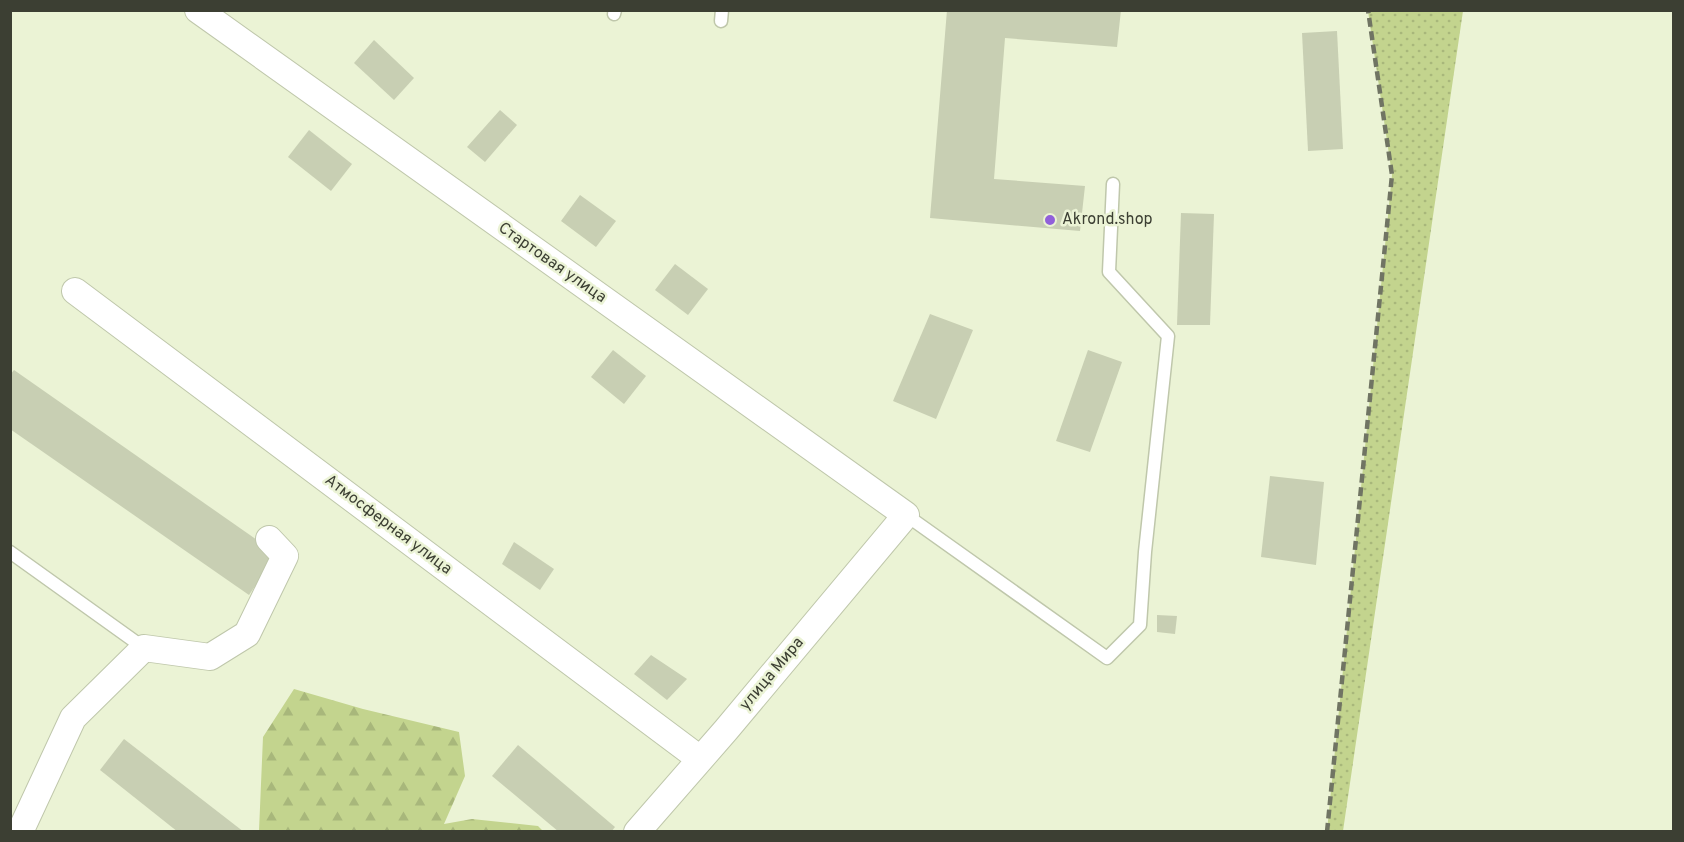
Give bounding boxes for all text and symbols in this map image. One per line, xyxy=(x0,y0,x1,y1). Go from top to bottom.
place label: Akrond.shop xyxy=(1062,210,1153,230)
marker: Akrond.shop xyxy=(1043,213,1057,227)
street label: Стартовая улица xyxy=(494,218,610,308)
street label: Атмосферная улица xyxy=(320,471,456,579)
street label: улица Мира xyxy=(736,633,808,715)

